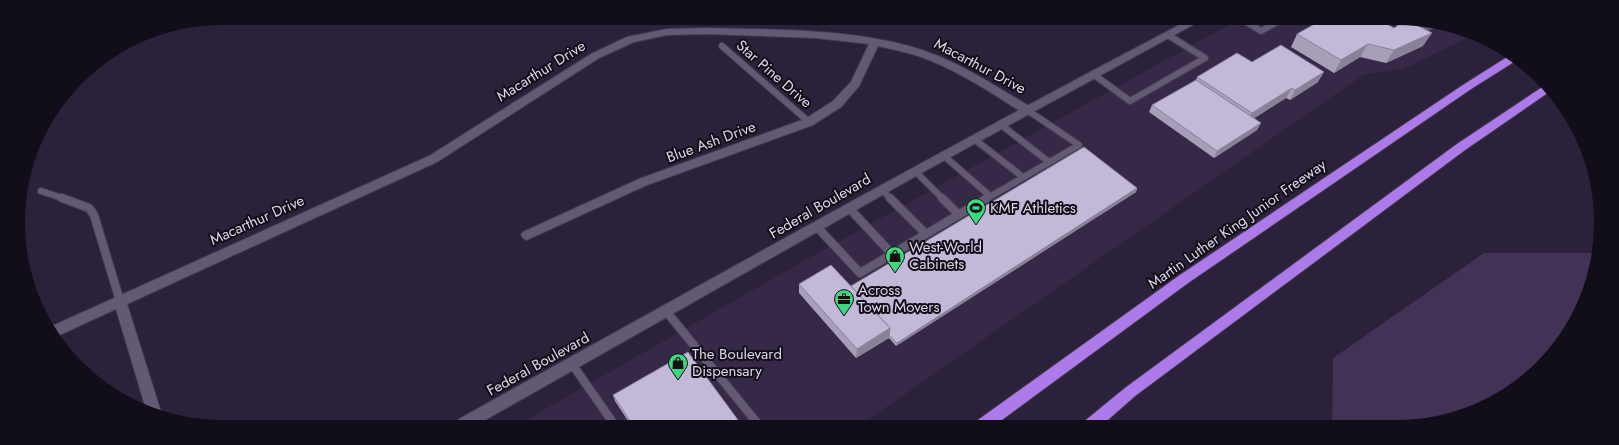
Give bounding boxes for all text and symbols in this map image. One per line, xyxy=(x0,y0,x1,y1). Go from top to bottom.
street label: Macarthur Drive xyxy=(930,33,1030,100)
street label: Macarthur Drive xyxy=(492,35,590,107)
street label: Star Pine Drive xyxy=(731,35,817,113)
street label: Blue Ash Drive xyxy=(663,116,759,168)
street label: Martin Luther King Junior Freeway xyxy=(1143,154,1331,294)
street label: Federal Boulevard xyxy=(765,168,875,244)
street label: Macarthur Drive xyxy=(206,189,308,251)
sports icon: KMF Athletics xyxy=(965,197,987,225)
place label: KMF Athletics xyxy=(990,197,1076,219)
place label: West-World Cabinets xyxy=(909,236,982,275)
shop icon: West-World Cabinets xyxy=(884,245,906,273)
place label: Across Town Movers xyxy=(858,279,939,318)
office icon: Across Town Movers xyxy=(833,288,855,316)
street label: Federal Boulevard xyxy=(483,327,593,401)
place label: The Boulevard Dispensary xyxy=(692,343,782,382)
shop icon: The Boulevard Dispensary xyxy=(667,352,689,380)

